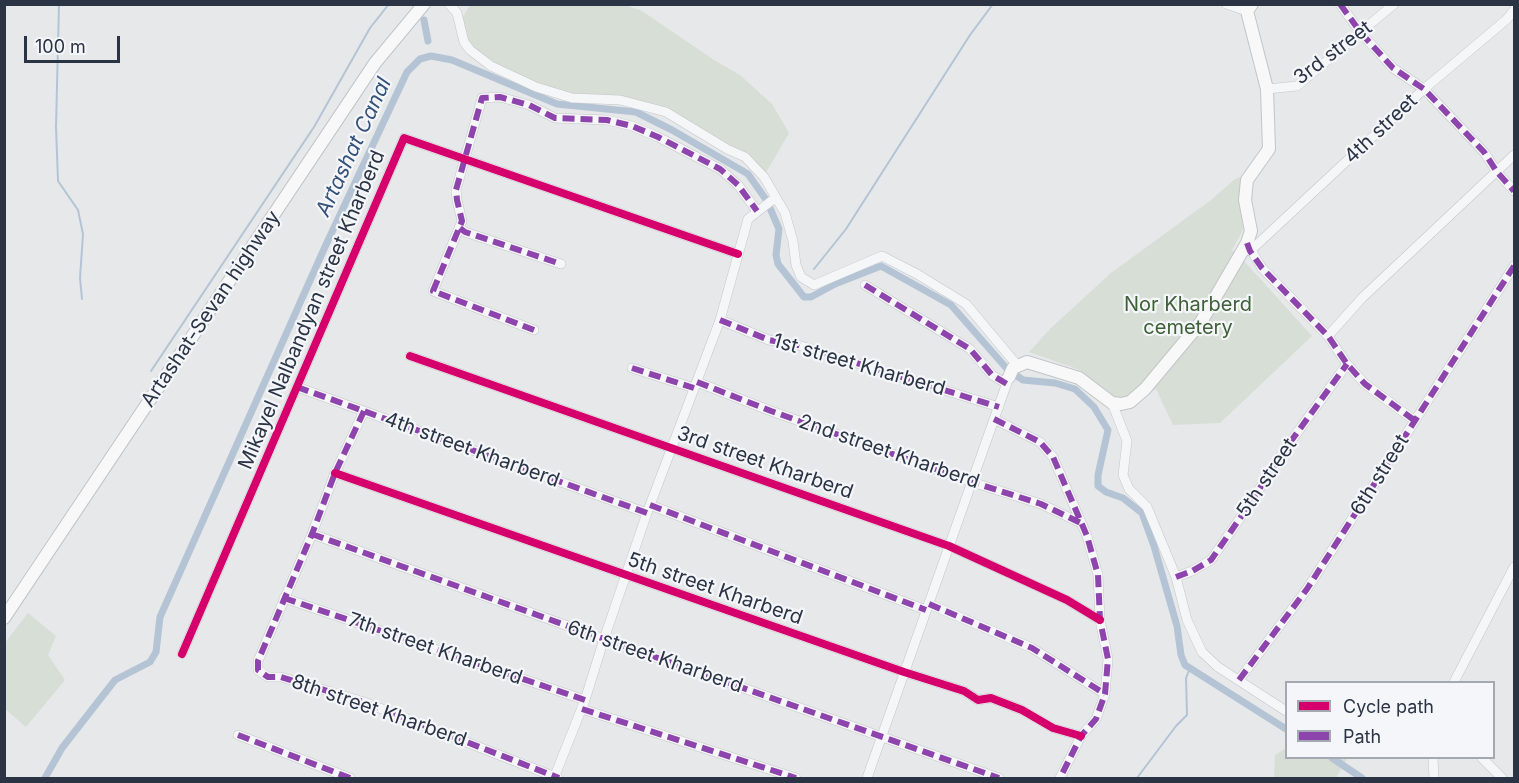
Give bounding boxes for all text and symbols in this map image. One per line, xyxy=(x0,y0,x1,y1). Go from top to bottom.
street label: 3rd street xyxy=(1289,16,1377,90)
scale bar xyxy=(27,24,123,62)
text: 100 m xyxy=(35,36,86,57)
water label: Artashat Canal xyxy=(311,74,397,220)
street label: 4th street xyxy=(1340,89,1422,169)
street label: Mikayel Nalbandyan street Kharberd xyxy=(234,147,390,473)
street label: Artashat-Sevan highway xyxy=(136,206,286,412)
park label: Nor Kharberd cemetery xyxy=(1124,293,1252,340)
street label: 1st street Kharberd xyxy=(770,329,948,401)
street label: 4th street Kharberd xyxy=(381,407,563,493)
street label: 2nd street Kharberd xyxy=(796,410,982,494)
street label: 3rd street Kharberd xyxy=(674,422,856,504)
street label: 6th street xyxy=(1346,430,1414,520)
street label: 5th street xyxy=(1232,434,1302,522)
street label: 5th street Kharberd xyxy=(624,548,806,630)
street label: 7th street Kharberd xyxy=(345,608,525,690)
street label: 6th street Kharberd xyxy=(564,616,746,698)
street label: 8th street Kharberd xyxy=(288,670,470,752)
legend xyxy=(1285,681,1495,759)
text: Cycle path xyxy=(1343,696,1434,717)
text: Path xyxy=(1343,726,1381,747)

